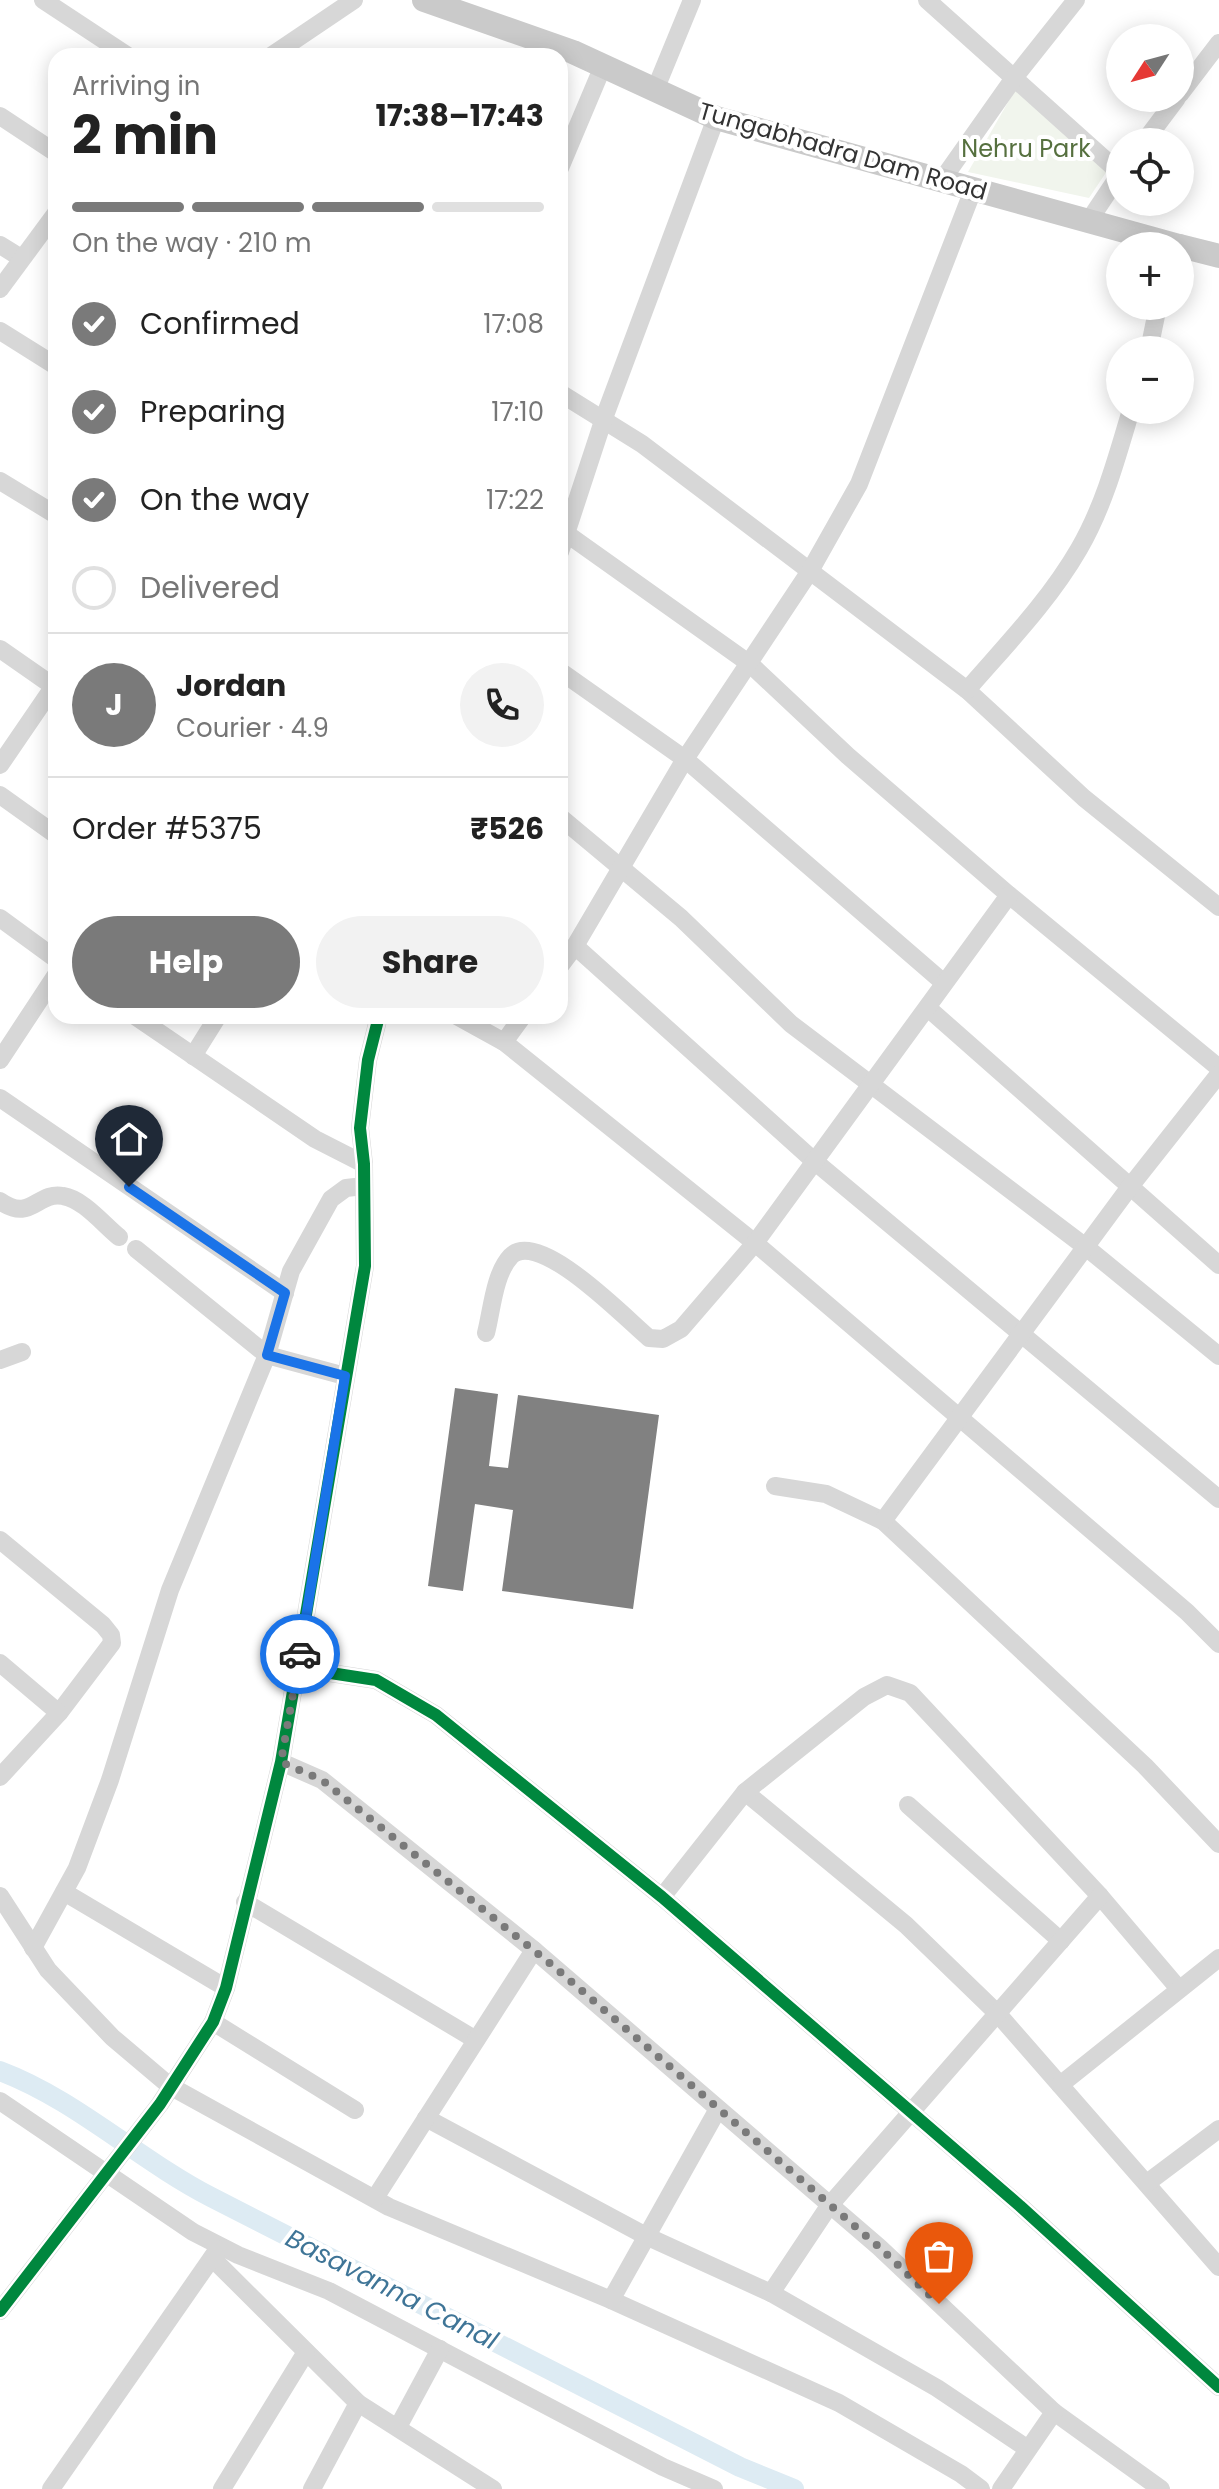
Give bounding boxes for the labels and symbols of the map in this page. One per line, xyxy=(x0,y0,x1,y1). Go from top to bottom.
north arrow xyxy=(1106,24,1194,112)
street label: Tungabhadra Dam Road xyxy=(695,94,991,208)
park label: Nehru Park xyxy=(961,132,1091,165)
pin xyxy=(95,1105,163,1187)
courier xyxy=(260,1614,340,1694)
water label: Basavanna Canal xyxy=(280,2220,505,2358)
pin xyxy=(905,2222,973,2304)

